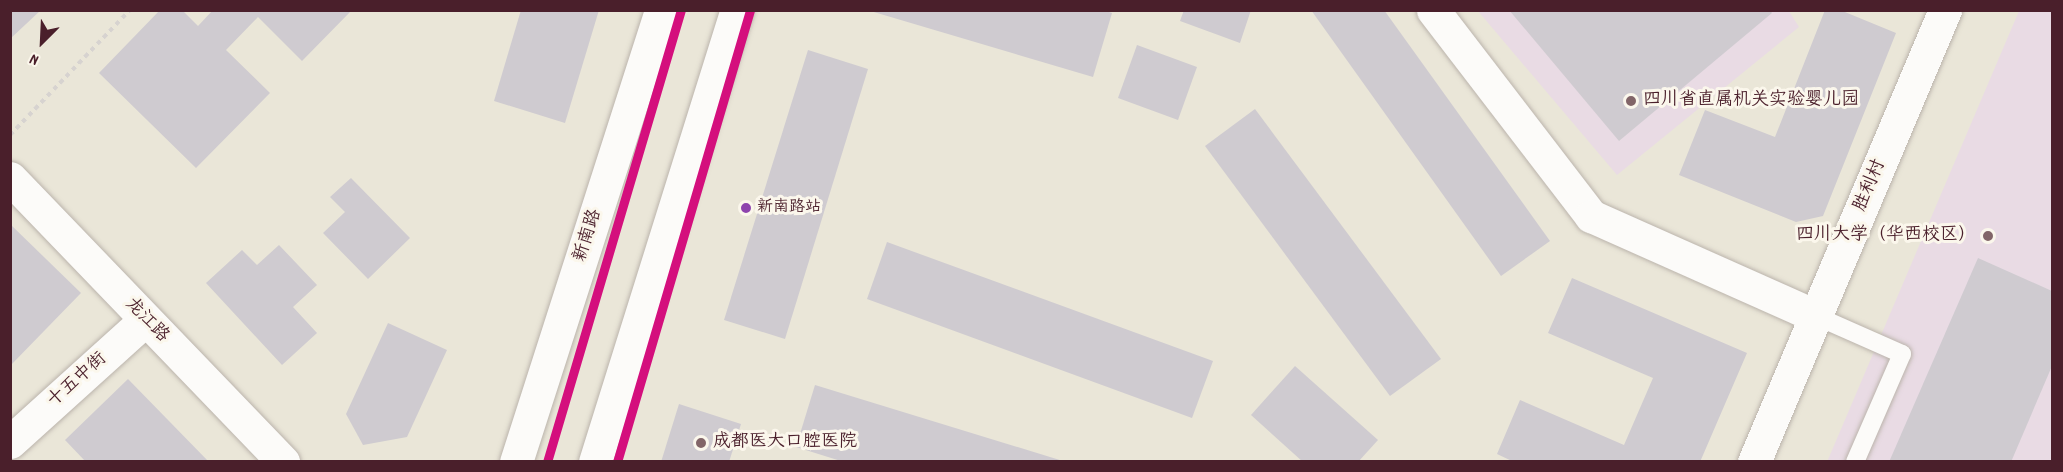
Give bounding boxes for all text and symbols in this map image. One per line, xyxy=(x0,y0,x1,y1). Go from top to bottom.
north arrow xyxy=(12,12,72,72)
text: N xyxy=(26,47,43,71)
place label: 四川省直属机关实验婴儿园 xyxy=(1643,90,1859,112)
marker: 四川省直属机关实验婴儿园 xyxy=(1624,94,1638,108)
street label: 胜利村 xyxy=(1851,157,1891,215)
place label: 新南路站 xyxy=(757,198,821,218)
marker: 新南路站 xyxy=(740,202,752,214)
street label: 新南路 xyxy=(570,207,608,265)
place label: 四川大学（华西校区） xyxy=(1796,225,1976,247)
marker: 四川大学（华西校区） xyxy=(1981,229,1995,243)
street label: 龙江路 xyxy=(119,294,173,348)
street label: 十五中街 xyxy=(44,349,112,413)
place label: 成都医大口腔医院 xyxy=(713,432,857,454)
marker: 成都医大口腔医院 xyxy=(694,436,708,450)

